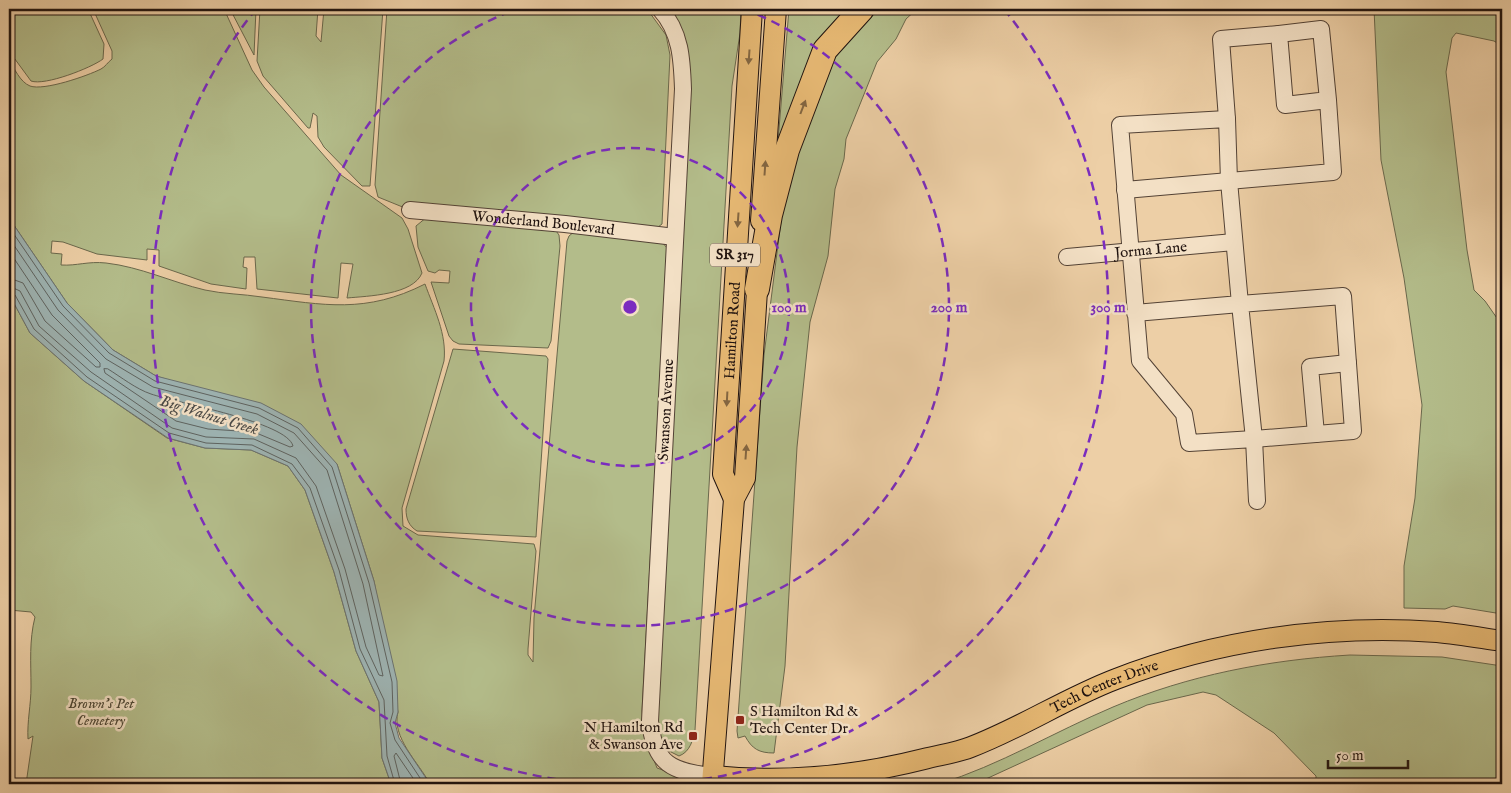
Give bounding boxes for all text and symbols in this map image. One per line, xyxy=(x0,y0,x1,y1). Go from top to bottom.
one-way arrow xyxy=(744,50,752,66)
one-way arrow xyxy=(799,99,807,114)
one-way arrow xyxy=(762,160,770,176)
street label: Wonderland Boulevard xyxy=(471,206,617,239)
one-way arrow xyxy=(733,212,741,228)
street label: Jorma Lane xyxy=(1112,237,1188,262)
road number: SR 317 xyxy=(710,244,760,266)
street label: Hamilton Road xyxy=(719,280,745,380)
centre of rings xyxy=(621,298,639,316)
text: 100 m xyxy=(771,298,807,317)
text: 200 m xyxy=(931,298,968,317)
text: 300 m xyxy=(1090,298,1126,317)
street label: Swanson Avenue xyxy=(654,358,678,462)
one-way arrow xyxy=(722,391,730,407)
water label: Big Walnut Creek xyxy=(157,392,261,441)
one-way arrow xyxy=(743,444,751,460)
street label: Tech Center Drive xyxy=(1047,655,1161,717)
park label: Brown's Pet Cemetery xyxy=(68,694,135,730)
place label: S Hamilton Rd & Tech Center Dr xyxy=(750,702,858,738)
marker: S Hamilton Rd & Tech Center Dr xyxy=(734,714,746,726)
place label: N Hamilton Rd & Swanson Ave xyxy=(584,718,684,754)
marker: N Hamilton Rd & Swanson Ave xyxy=(687,730,699,742)
scale bar xyxy=(1328,738,1408,770)
text: 50 m xyxy=(1336,746,1364,765)

